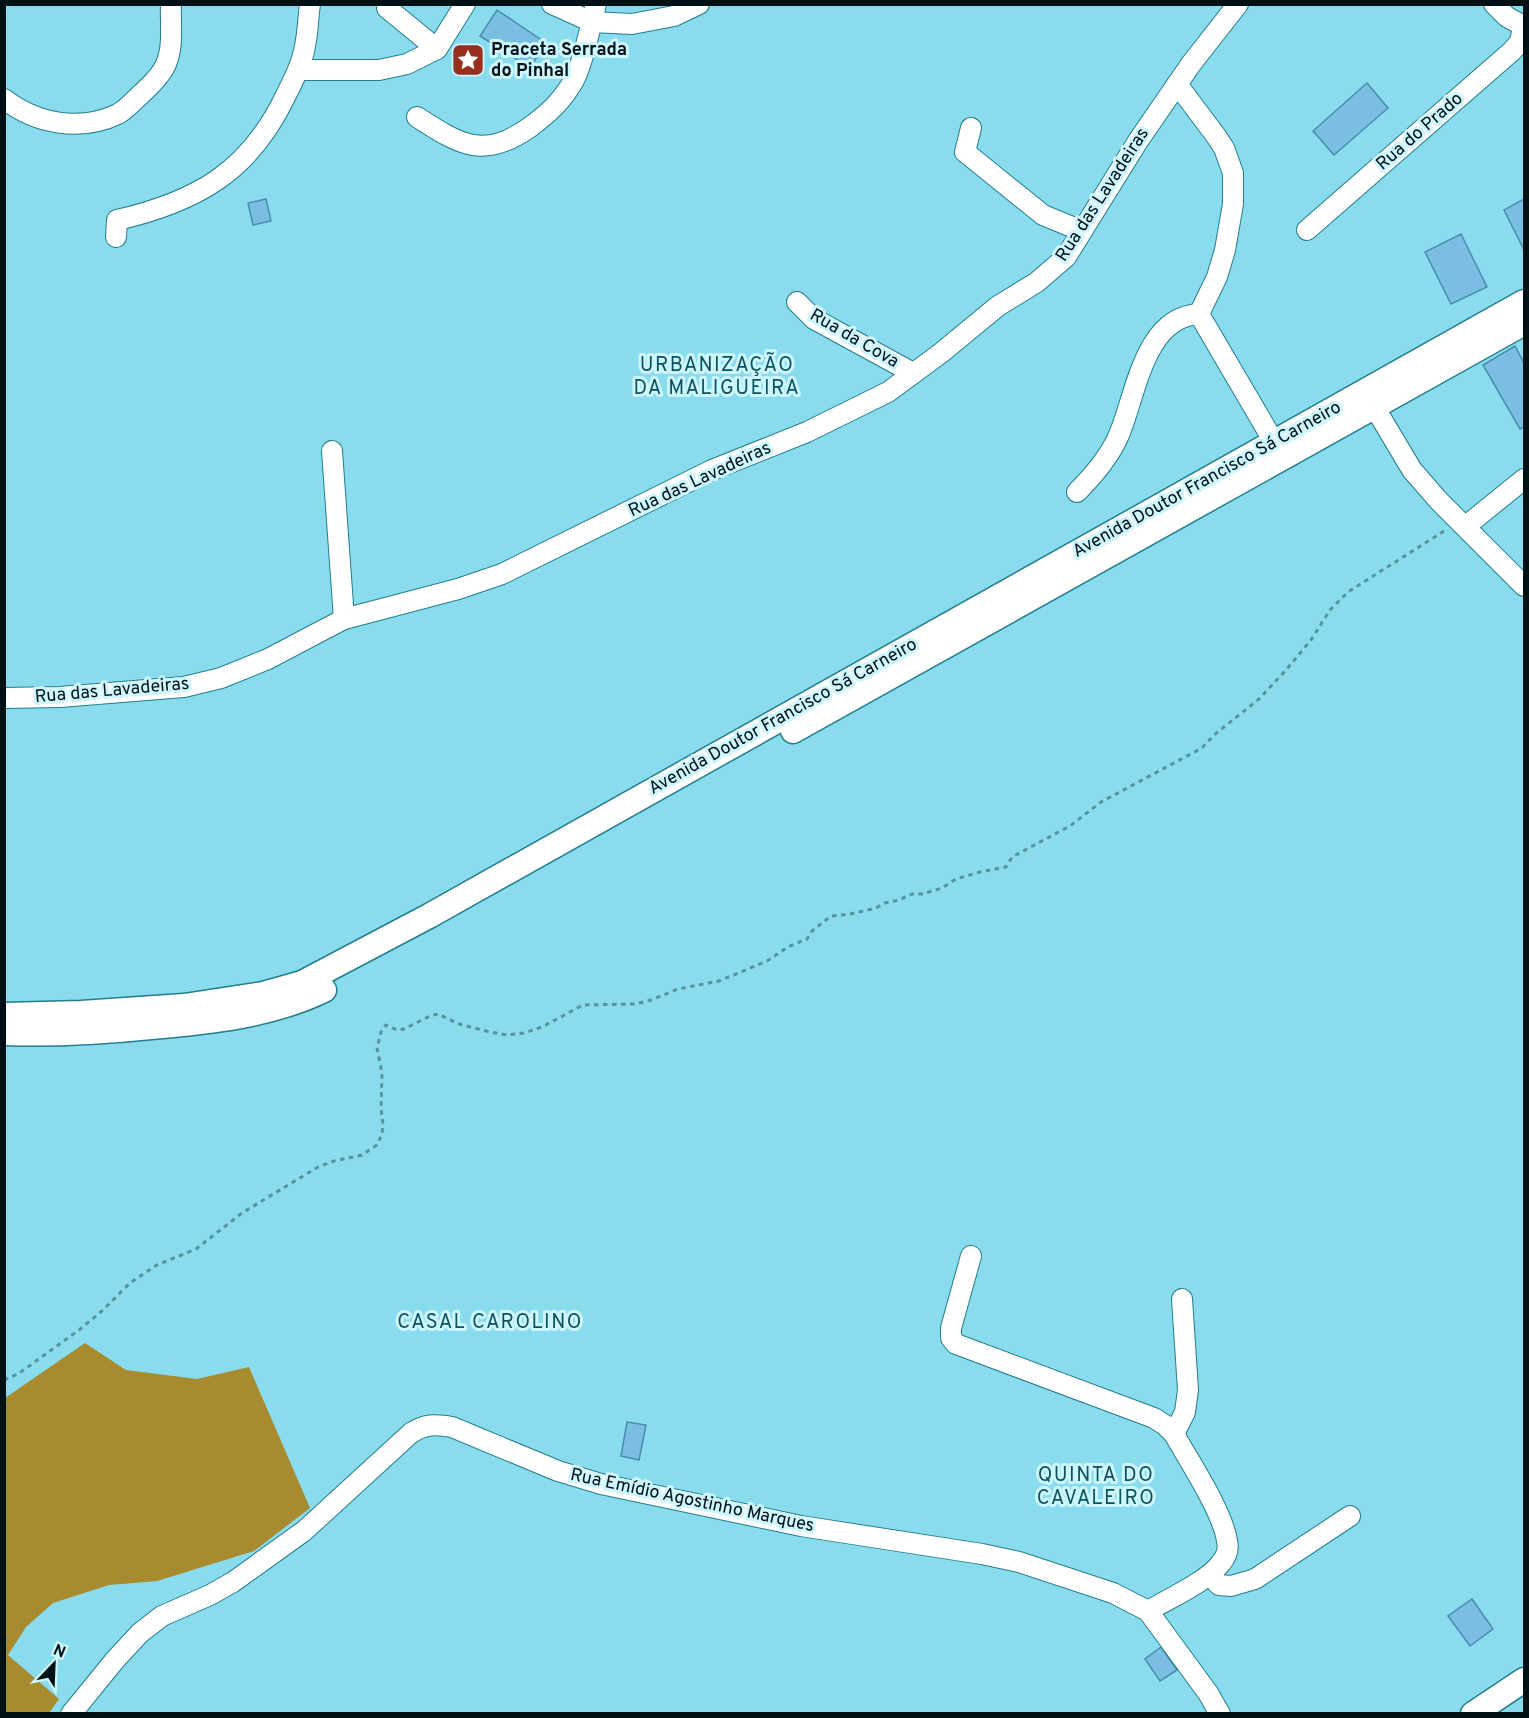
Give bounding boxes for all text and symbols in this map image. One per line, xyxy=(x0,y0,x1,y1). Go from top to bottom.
place label: Praceta Serrada do Pinhal xyxy=(491,39,627,83)
place icon: Praceta Serrada do Pinhal xyxy=(450,42,486,78)
street label: Rua do Prado xyxy=(1372,88,1468,176)
street label: Rua das Lavadeiras xyxy=(1051,124,1155,266)
street label: Rua da Cova xyxy=(805,304,903,374)
district label: URBANIZAÇÃO DA MALIGUEIRA xyxy=(634,352,800,402)
street label: Avenida Doutor Francisco Sá Carneiro xyxy=(1069,396,1345,564)
street label: Rua das Lavadeiras xyxy=(625,437,775,523)
street label: Avenida Doutor Francisco Sá Carneiro xyxy=(645,633,921,801)
street label: Rua das Lavadeiras xyxy=(34,673,190,709)
district label: CASAL CAROLINO xyxy=(397,1310,583,1336)
district label: QUINTA DO CAVALEIRO xyxy=(1037,1463,1155,1512)
street label: Rua Emídio Agostinho Marques xyxy=(568,1464,816,1538)
north arrow xyxy=(24,1634,84,1694)
text: N xyxy=(50,1641,68,1663)

